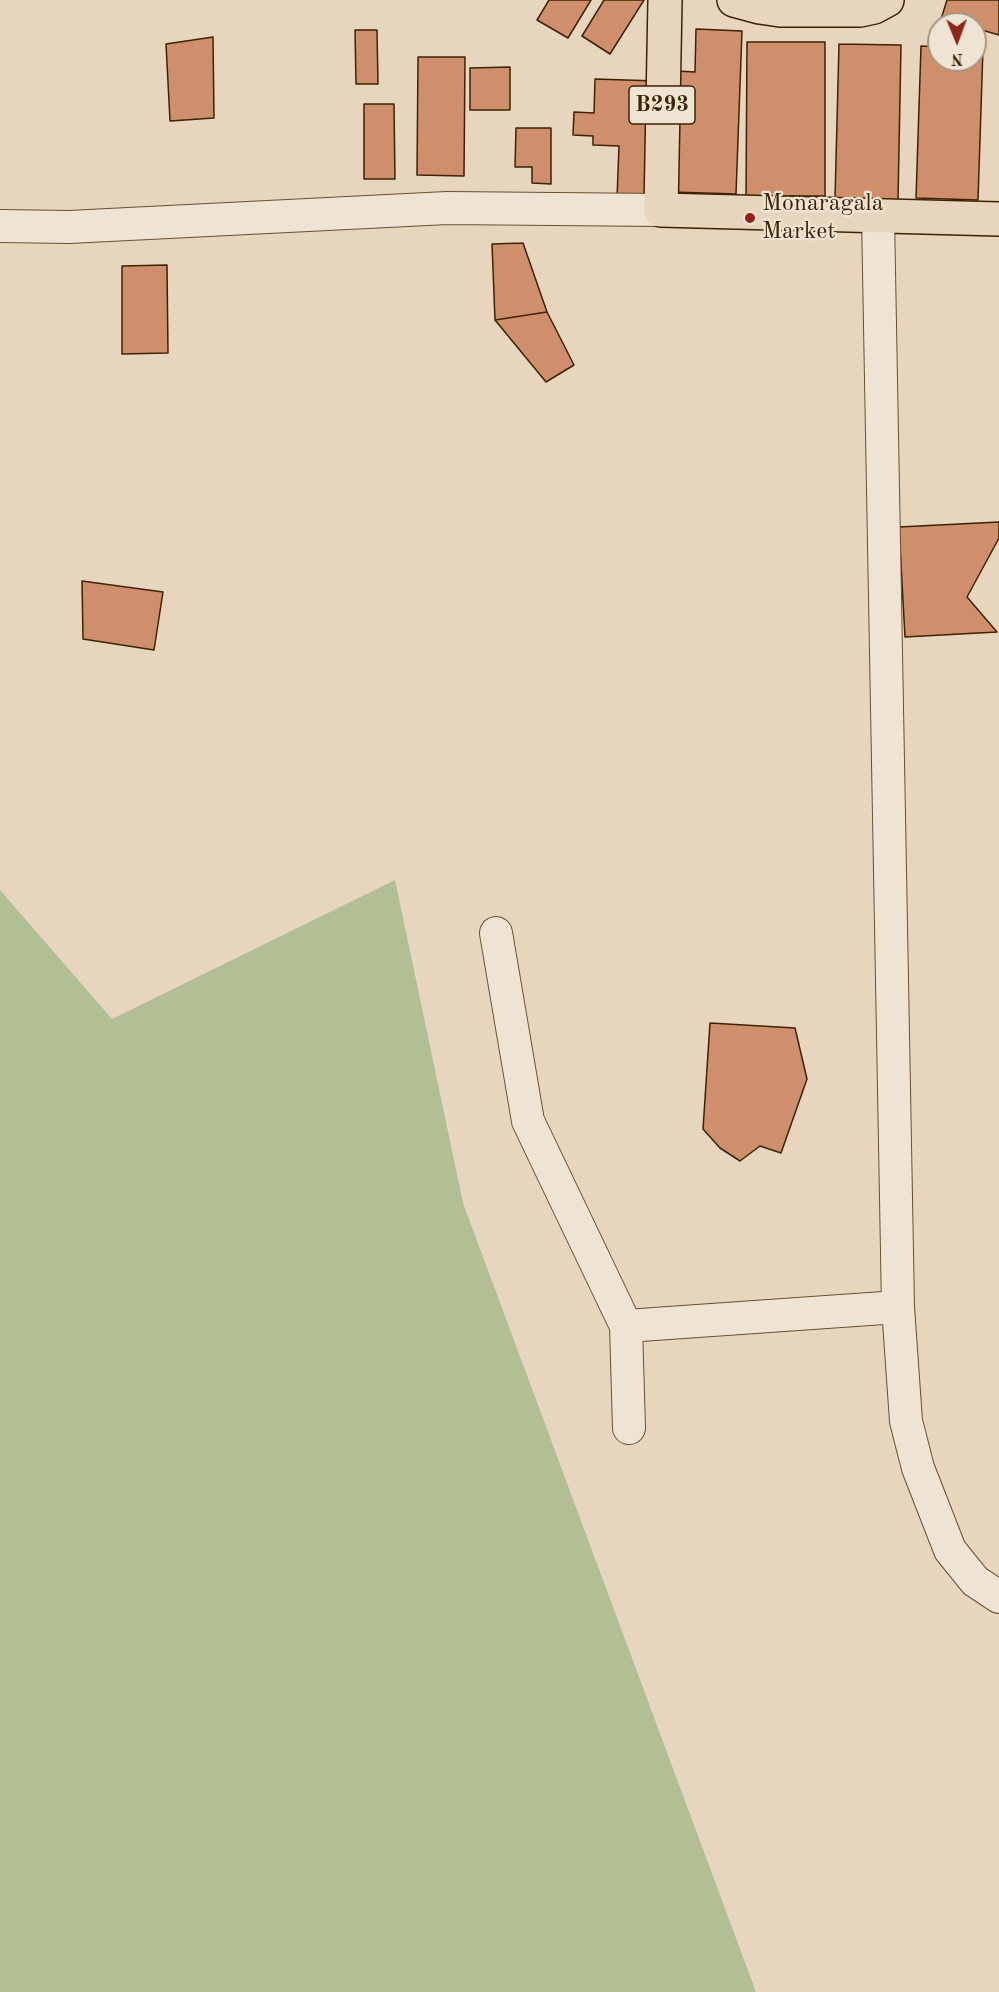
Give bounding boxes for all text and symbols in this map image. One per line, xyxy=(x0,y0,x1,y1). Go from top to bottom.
north arrow xyxy=(927,12,987,72)
text: N xyxy=(951,50,964,66)
road number: B293 xyxy=(629,86,695,124)
place label: Monaragala Market xyxy=(762,190,884,246)
marker: Monaragala Market xyxy=(743,211,757,225)

